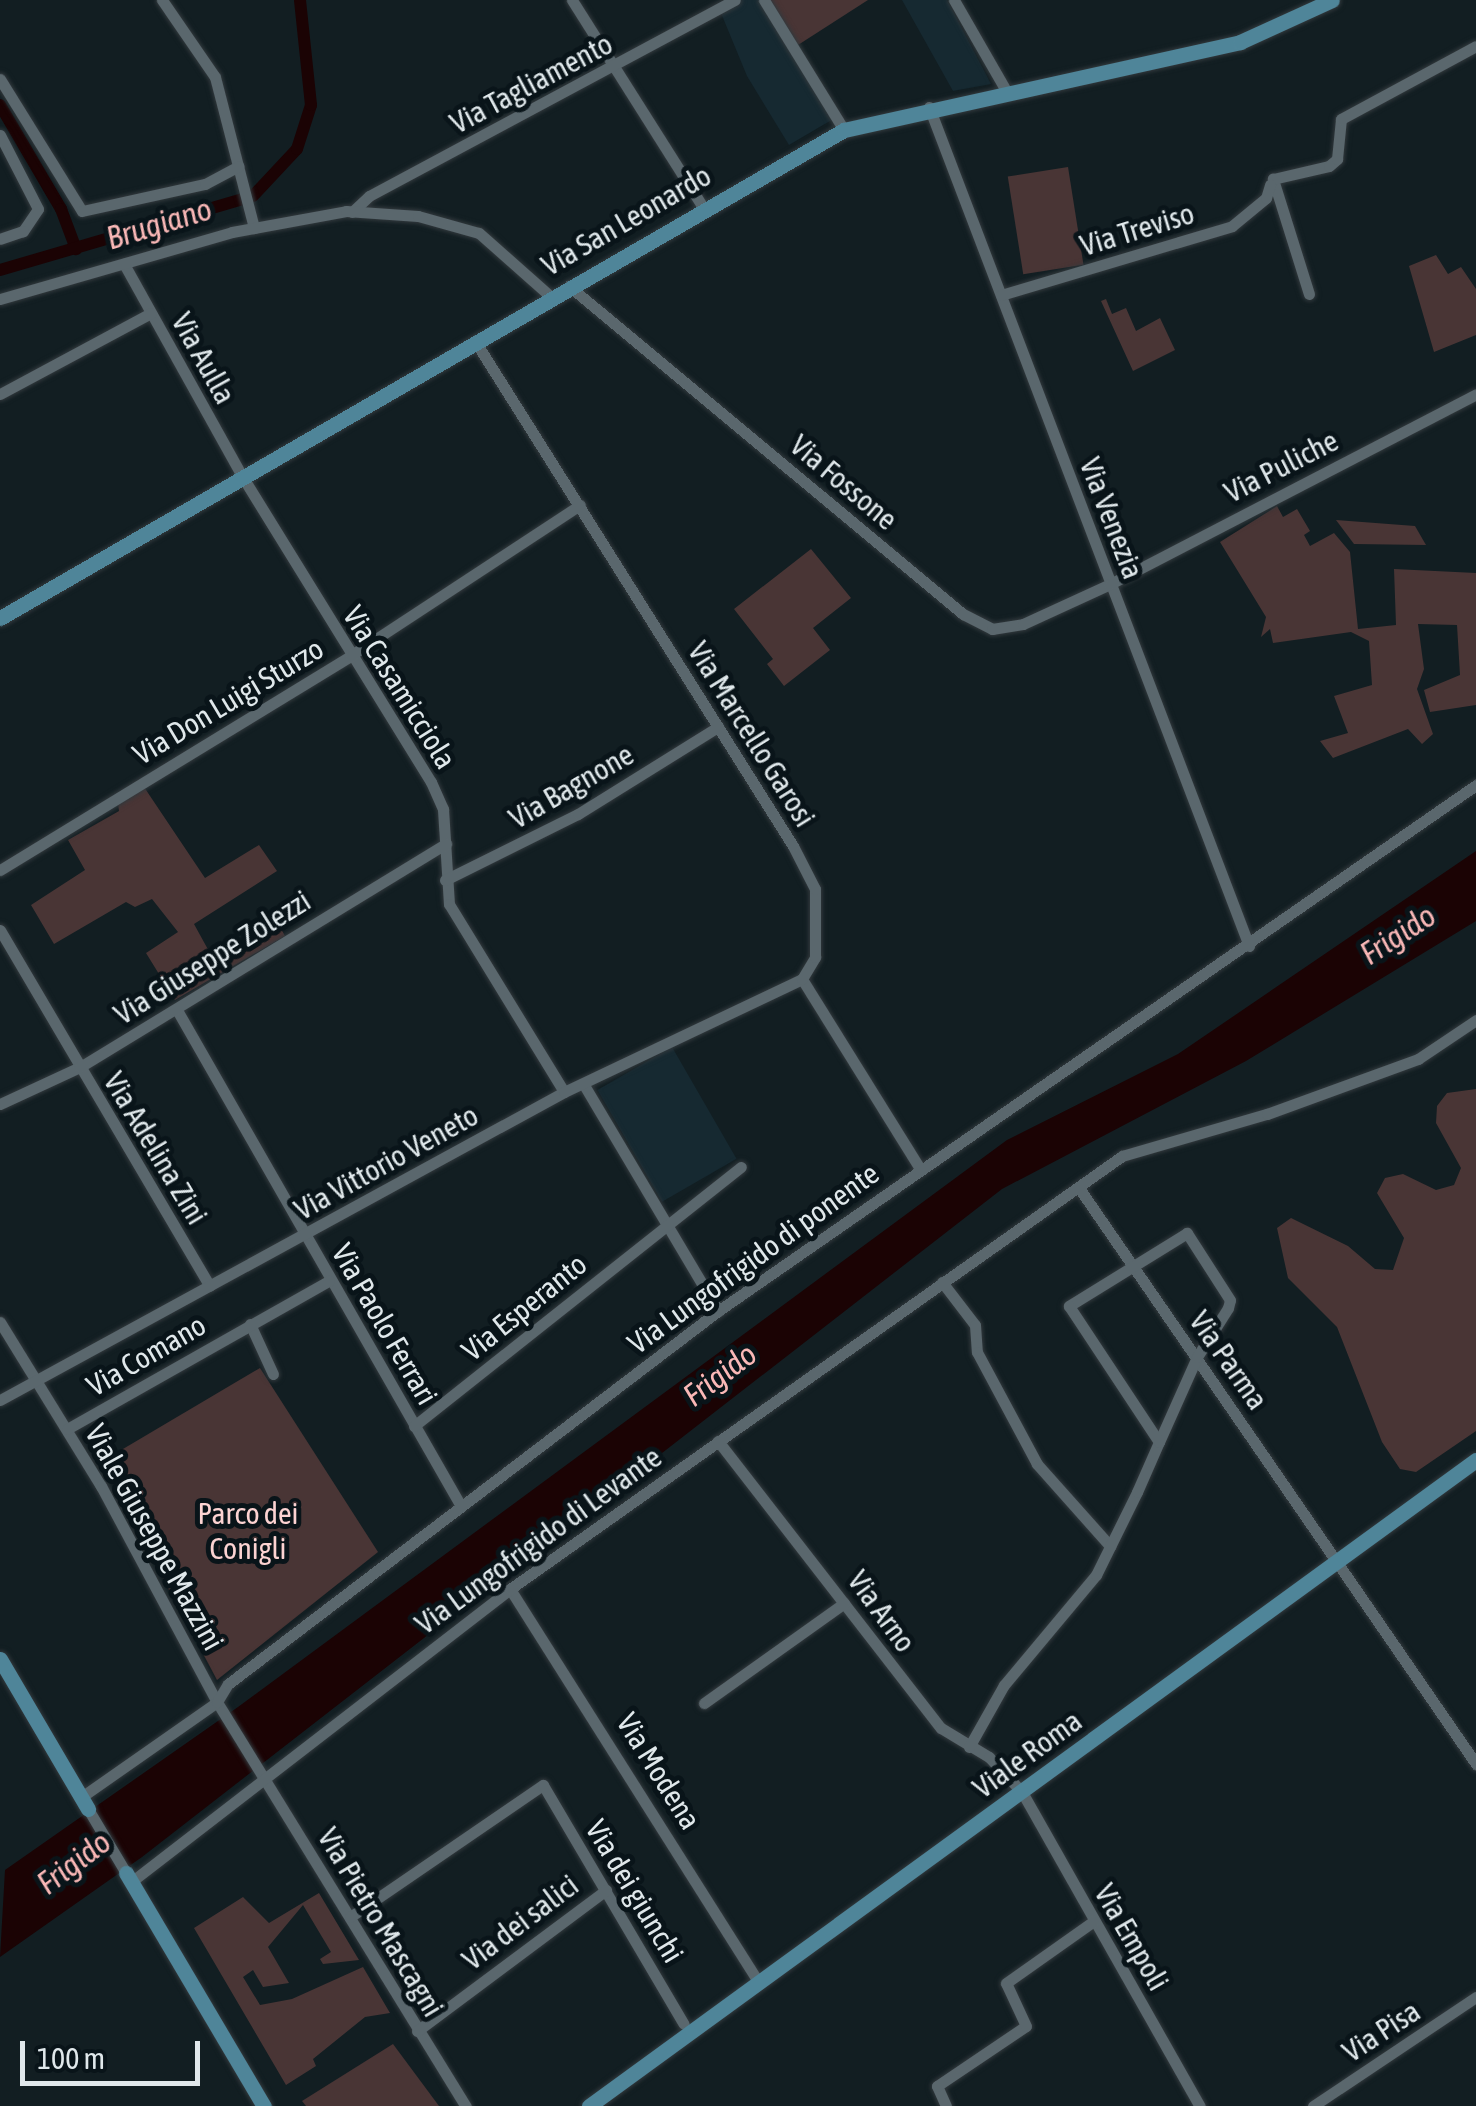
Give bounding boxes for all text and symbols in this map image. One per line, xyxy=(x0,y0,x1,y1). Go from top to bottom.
street label: Via Tagliamento xyxy=(444,25,618,141)
street label: Via San Leonardo xyxy=(535,157,717,283)
water label: Brugiano xyxy=(102,190,216,258)
street label: Via Treviso xyxy=(1076,195,1198,263)
street label: Via Aulla xyxy=(164,306,244,410)
street label: Via Puliche xyxy=(1218,422,1344,510)
street label: Via Fossone xyxy=(783,427,905,537)
street label: Via Venezia xyxy=(1072,452,1152,584)
street label: Via Casamicciola xyxy=(336,599,464,775)
street label: Via Don Luigi Sturzo xyxy=(126,630,330,772)
street label: Via Marcello Garosi xyxy=(681,635,823,833)
street label: Via Bagnone xyxy=(502,736,640,836)
street label: Via Giuseppe Zolezzi xyxy=(107,882,317,1032)
water label: Frigido xyxy=(1353,897,1443,973)
street label: Via Adelina Zini xyxy=(96,1065,216,1231)
street label: Via Vittorio Veneto xyxy=(288,1097,484,1227)
street label: Via Lungofrigido di ponente xyxy=(621,1155,885,1361)
street label: Via Paolo Ferrari xyxy=(325,1237,445,1411)
street label: Via Esperanto xyxy=(454,1246,594,1368)
street label: Via Parma xyxy=(1182,1304,1276,1416)
street label: Via Comano xyxy=(80,1307,212,1403)
water label: Frigido xyxy=(676,1335,764,1415)
street label: Viale Giuseppe Mazzini xyxy=(78,1418,232,1656)
street label: Via Lungofrigido di Levante xyxy=(408,1439,668,1641)
park label: Parco dei Conigli xyxy=(198,1495,298,1566)
street label: Via Arno xyxy=(840,1563,924,1659)
street label: Viale Roma xyxy=(966,1703,1088,1805)
street label: Via Modena xyxy=(609,1706,709,1836)
street label: Via dei giunchi xyxy=(578,1813,692,1969)
street label: Via Pietro Mascagni xyxy=(310,1821,452,2023)
water label: Frigido xyxy=(30,1823,118,1903)
street label: Via dei salici xyxy=(455,1867,585,1977)
street label: Via Empoli xyxy=(1087,1877,1177,1997)
street label: Via Pisa xyxy=(1335,1993,1427,2069)
scale bar xyxy=(25,2021,205,2083)
text: 100 m xyxy=(37,2041,105,2075)

